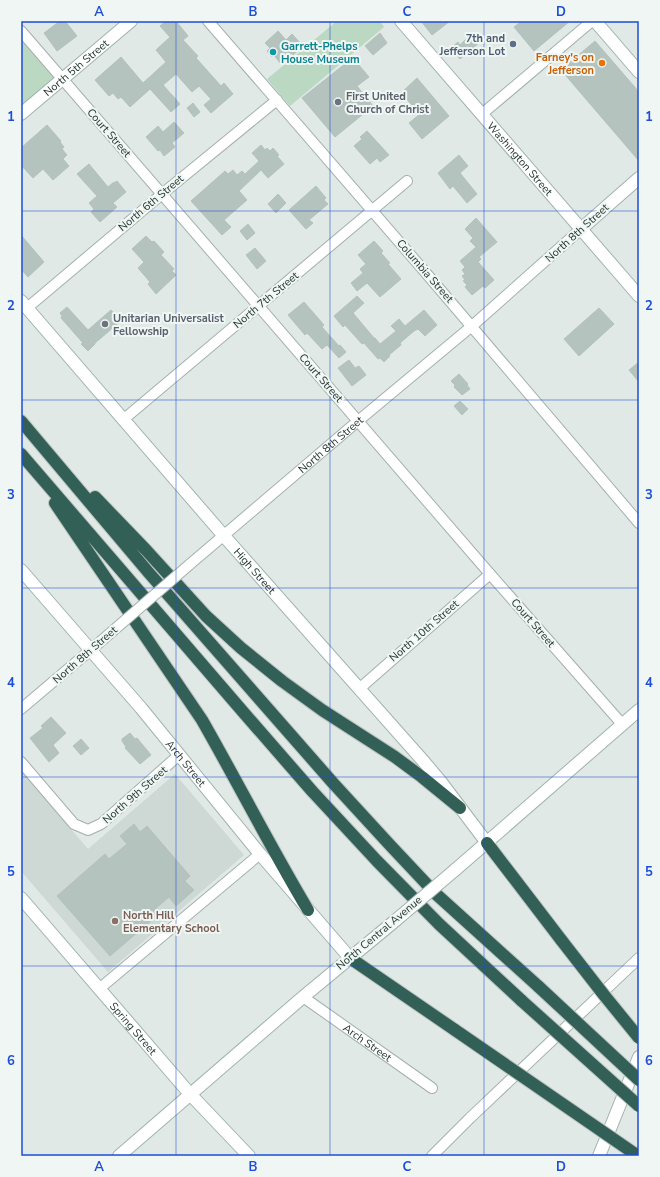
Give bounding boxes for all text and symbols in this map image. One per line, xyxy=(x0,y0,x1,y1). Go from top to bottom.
text: A xyxy=(94,3,104,21)
text: B xyxy=(249,3,258,21)
text: C xyxy=(403,3,412,21)
text: D xyxy=(556,3,566,21)
place label: 7th and Jefferson Lot xyxy=(439,31,506,59)
street label: North 5th Street xyxy=(40,36,112,99)
place label: Garrett-Phelps House Museum xyxy=(281,39,360,67)
marker: 7th and Jefferson Lot xyxy=(508,39,518,49)
marker: Garrett-Phelps House Museum xyxy=(268,47,278,57)
place label: Farney's on Jefferson xyxy=(536,50,594,78)
marker: Farney's on Jefferson xyxy=(597,58,607,68)
place label: First United Church of Christ xyxy=(346,89,430,117)
marker: First United Church of Christ xyxy=(333,97,343,107)
street label: Court Street xyxy=(84,105,135,161)
text: 1 xyxy=(7,108,15,126)
text: 1 xyxy=(645,108,653,126)
street label: Washington Street xyxy=(484,118,556,199)
street label: North 6th Street xyxy=(115,171,187,235)
street label: North 8th Street xyxy=(542,200,612,266)
street label: Columbia Street xyxy=(393,236,457,306)
street label: North 7th Street xyxy=(230,268,302,332)
text: 2 xyxy=(7,297,15,315)
text: 2 xyxy=(645,297,653,315)
place label: Unitarian Universalist Fellowship xyxy=(113,311,224,339)
marker: Unitarian Universalist Fellowship xyxy=(100,319,110,329)
street label: Court Street xyxy=(296,350,347,406)
street label: North 8th Street xyxy=(295,412,366,476)
text: 3 xyxy=(7,486,15,504)
text: 3 xyxy=(645,486,653,504)
street label: High Street xyxy=(230,545,279,597)
street label: Court Street xyxy=(508,595,559,651)
street label: North 10th Street xyxy=(386,597,462,665)
street label: North 8th Street xyxy=(50,623,121,687)
text: 4 xyxy=(7,674,15,692)
text: 4 xyxy=(645,674,653,692)
street label: Arch Street xyxy=(162,737,210,790)
street label: North 9th Street xyxy=(100,763,171,827)
text: 5 xyxy=(7,863,15,881)
text: 5 xyxy=(645,863,653,881)
street label: North Central Avenue xyxy=(333,893,425,973)
place label: North Hill Elementary School xyxy=(123,908,220,936)
marker: North Hill Elementary School xyxy=(110,916,120,926)
street label: Spring Street xyxy=(106,999,160,1058)
street label: Arch Street xyxy=(340,1020,395,1065)
text: 6 xyxy=(7,1052,15,1070)
text: 6 xyxy=(645,1052,653,1070)
text: A xyxy=(94,1158,104,1176)
text: B xyxy=(249,1158,258,1176)
text: C xyxy=(403,1158,412,1176)
text: D xyxy=(556,1158,566,1176)

